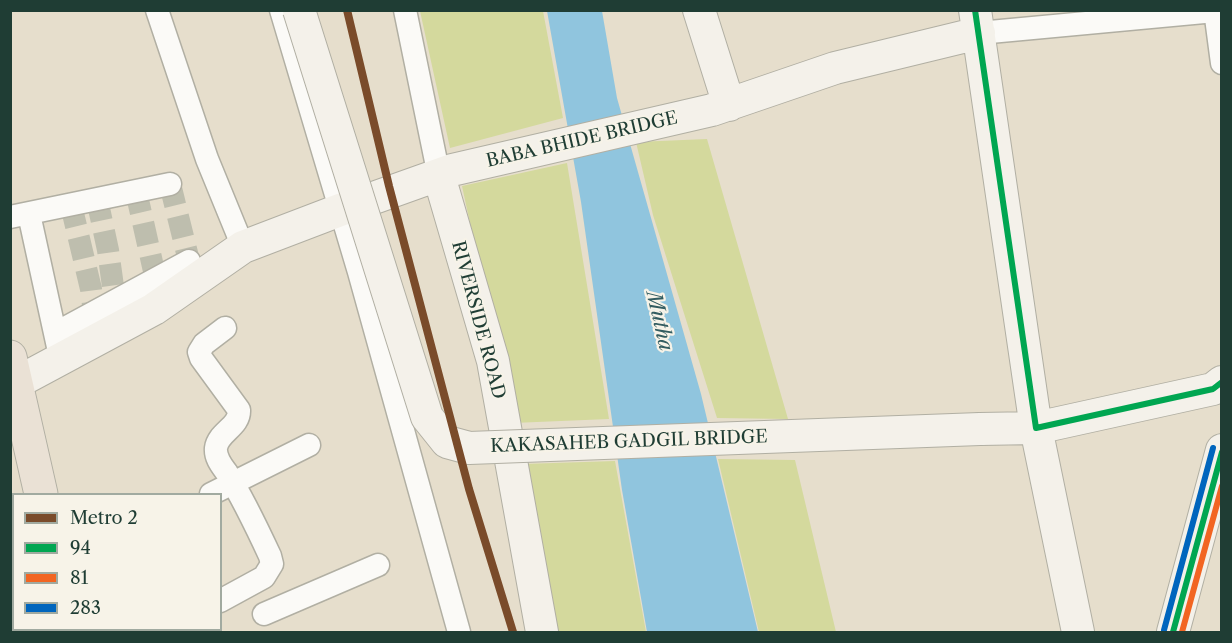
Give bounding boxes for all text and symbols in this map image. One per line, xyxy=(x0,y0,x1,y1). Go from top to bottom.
street label: BABA BHIDE BRIDGE xyxy=(484,107,680,173)
street label: RIVERSIDE ROAD xyxy=(446,239,510,401)
water label: Mutha xyxy=(640,289,678,353)
street label: KAKASAHEB GADGIL BRIDGE xyxy=(490,426,768,458)
legend xyxy=(12,493,222,631)
text: Metro 2 xyxy=(70,507,138,529)
text: 94 xyxy=(70,537,91,559)
text: 81 xyxy=(70,567,88,589)
text: 283 xyxy=(70,597,101,619)

